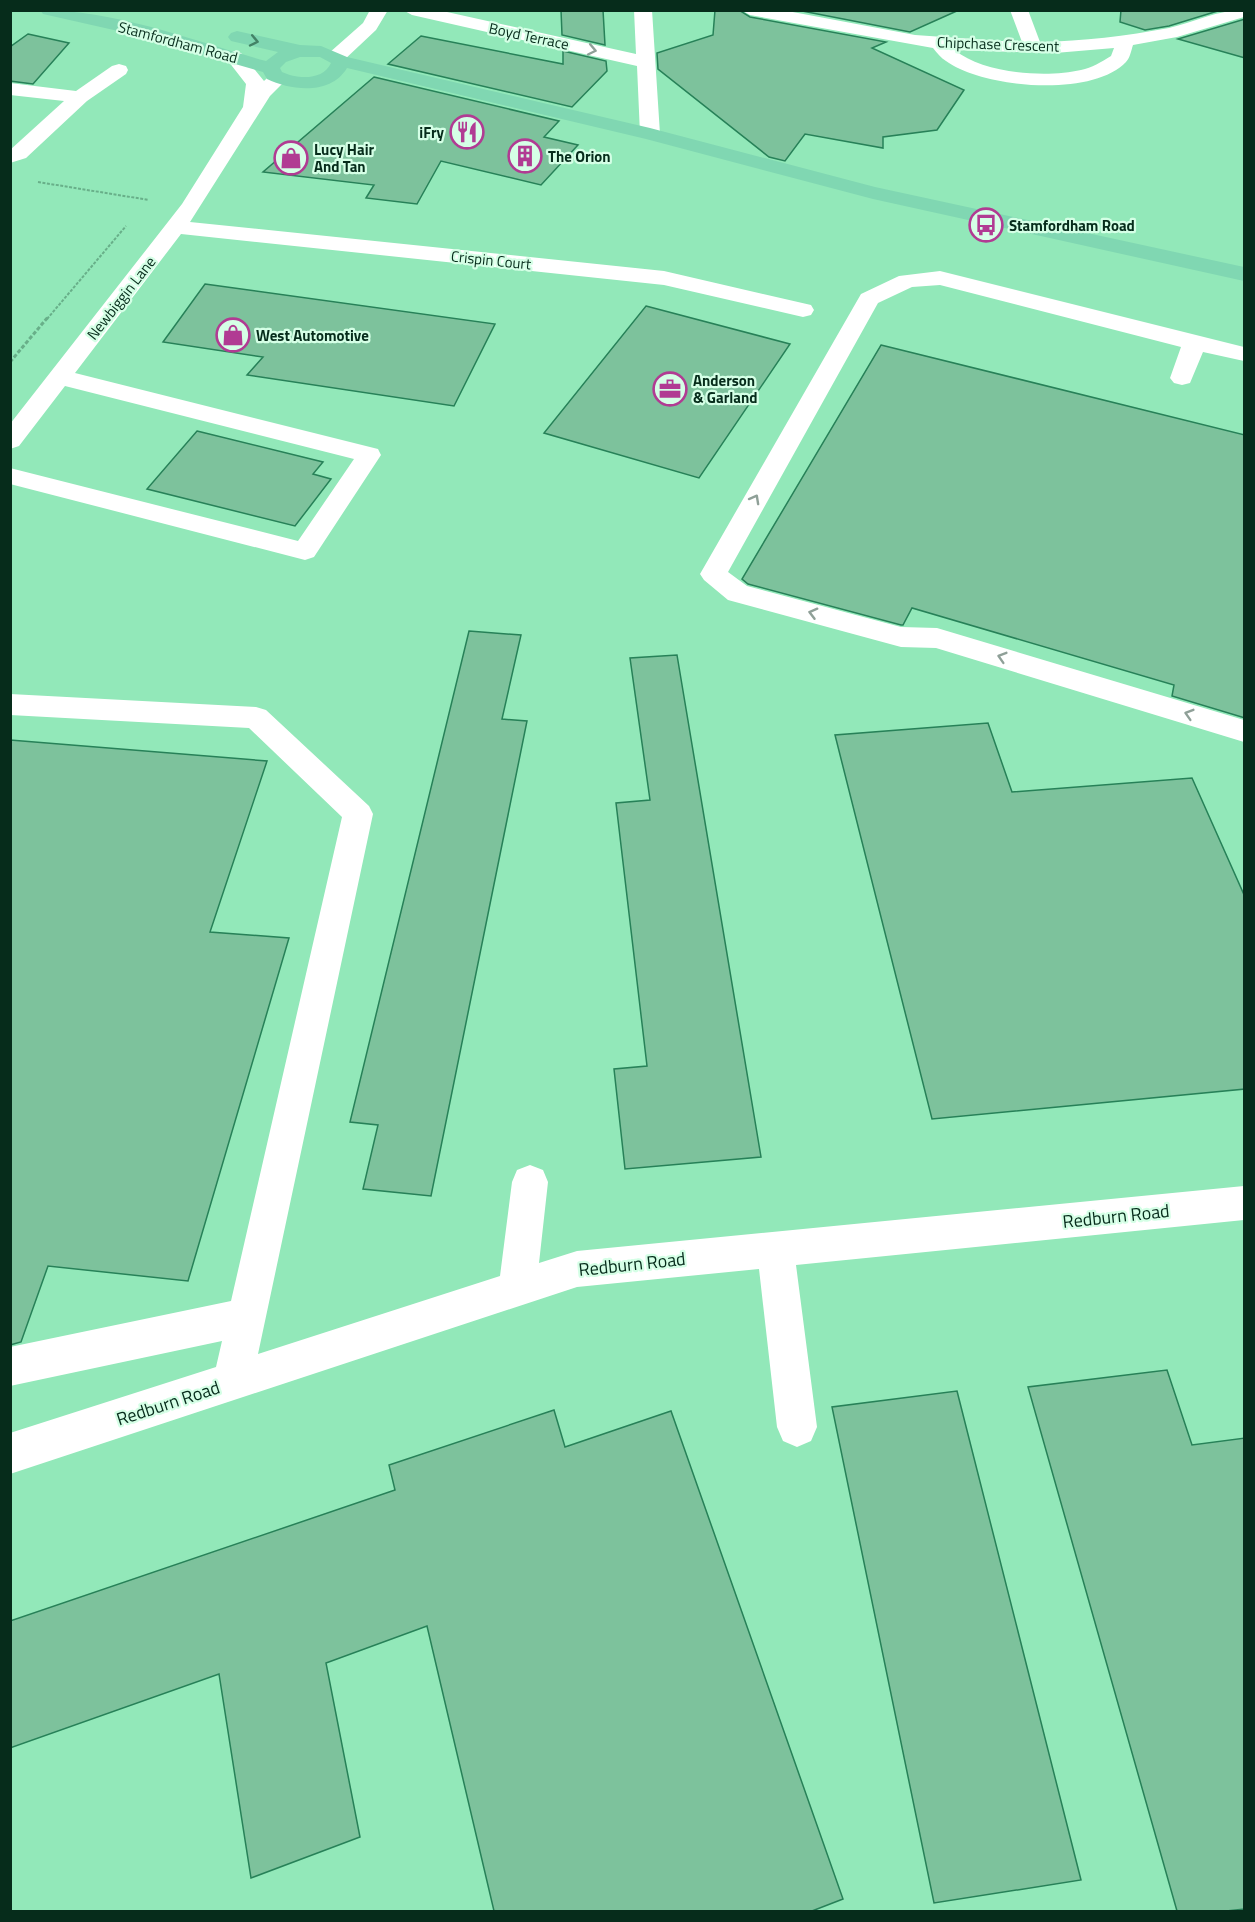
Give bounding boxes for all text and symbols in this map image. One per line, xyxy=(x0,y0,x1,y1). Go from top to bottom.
street label: Stamfordham Road xyxy=(116,15,240,69)
street label: Boyd Terrace xyxy=(487,16,571,56)
street label: Chipchase Crescent xyxy=(936,30,1060,58)
one-way arrow xyxy=(249,34,259,47)
one-way arrow xyxy=(587,43,597,56)
restaurant icon: iFry xyxy=(449,114,485,150)
place label: iFry xyxy=(419,121,444,144)
place label: Lucy Hair And Tan xyxy=(314,138,375,178)
building icon: The Orion xyxy=(507,138,543,174)
shop icon: Lucy Hair And Tan xyxy=(273,140,309,176)
place label: The Orion xyxy=(548,145,611,168)
bus stop icon: Stamfordham Road xyxy=(968,207,1004,243)
place label: Stamfordham Road xyxy=(1009,214,1135,237)
street label: Crispin Court xyxy=(450,244,533,276)
street label: Newbiggin Lane xyxy=(81,251,161,345)
shop icon: West Automotive xyxy=(215,317,251,353)
place label: West Automotive xyxy=(256,324,369,347)
place label: Anderson & Garland xyxy=(693,369,757,409)
office icon: Anderson & Garland xyxy=(652,371,688,407)
one-way arrow xyxy=(748,495,760,505)
one-way arrow xyxy=(808,608,818,621)
one-way arrow xyxy=(997,652,1008,664)
one-way arrow xyxy=(1184,709,1194,721)
street label: Redburn Road xyxy=(1061,1197,1171,1235)
street label: Redburn Road xyxy=(577,1245,687,1283)
street label: Redburn Road xyxy=(113,1374,223,1432)

